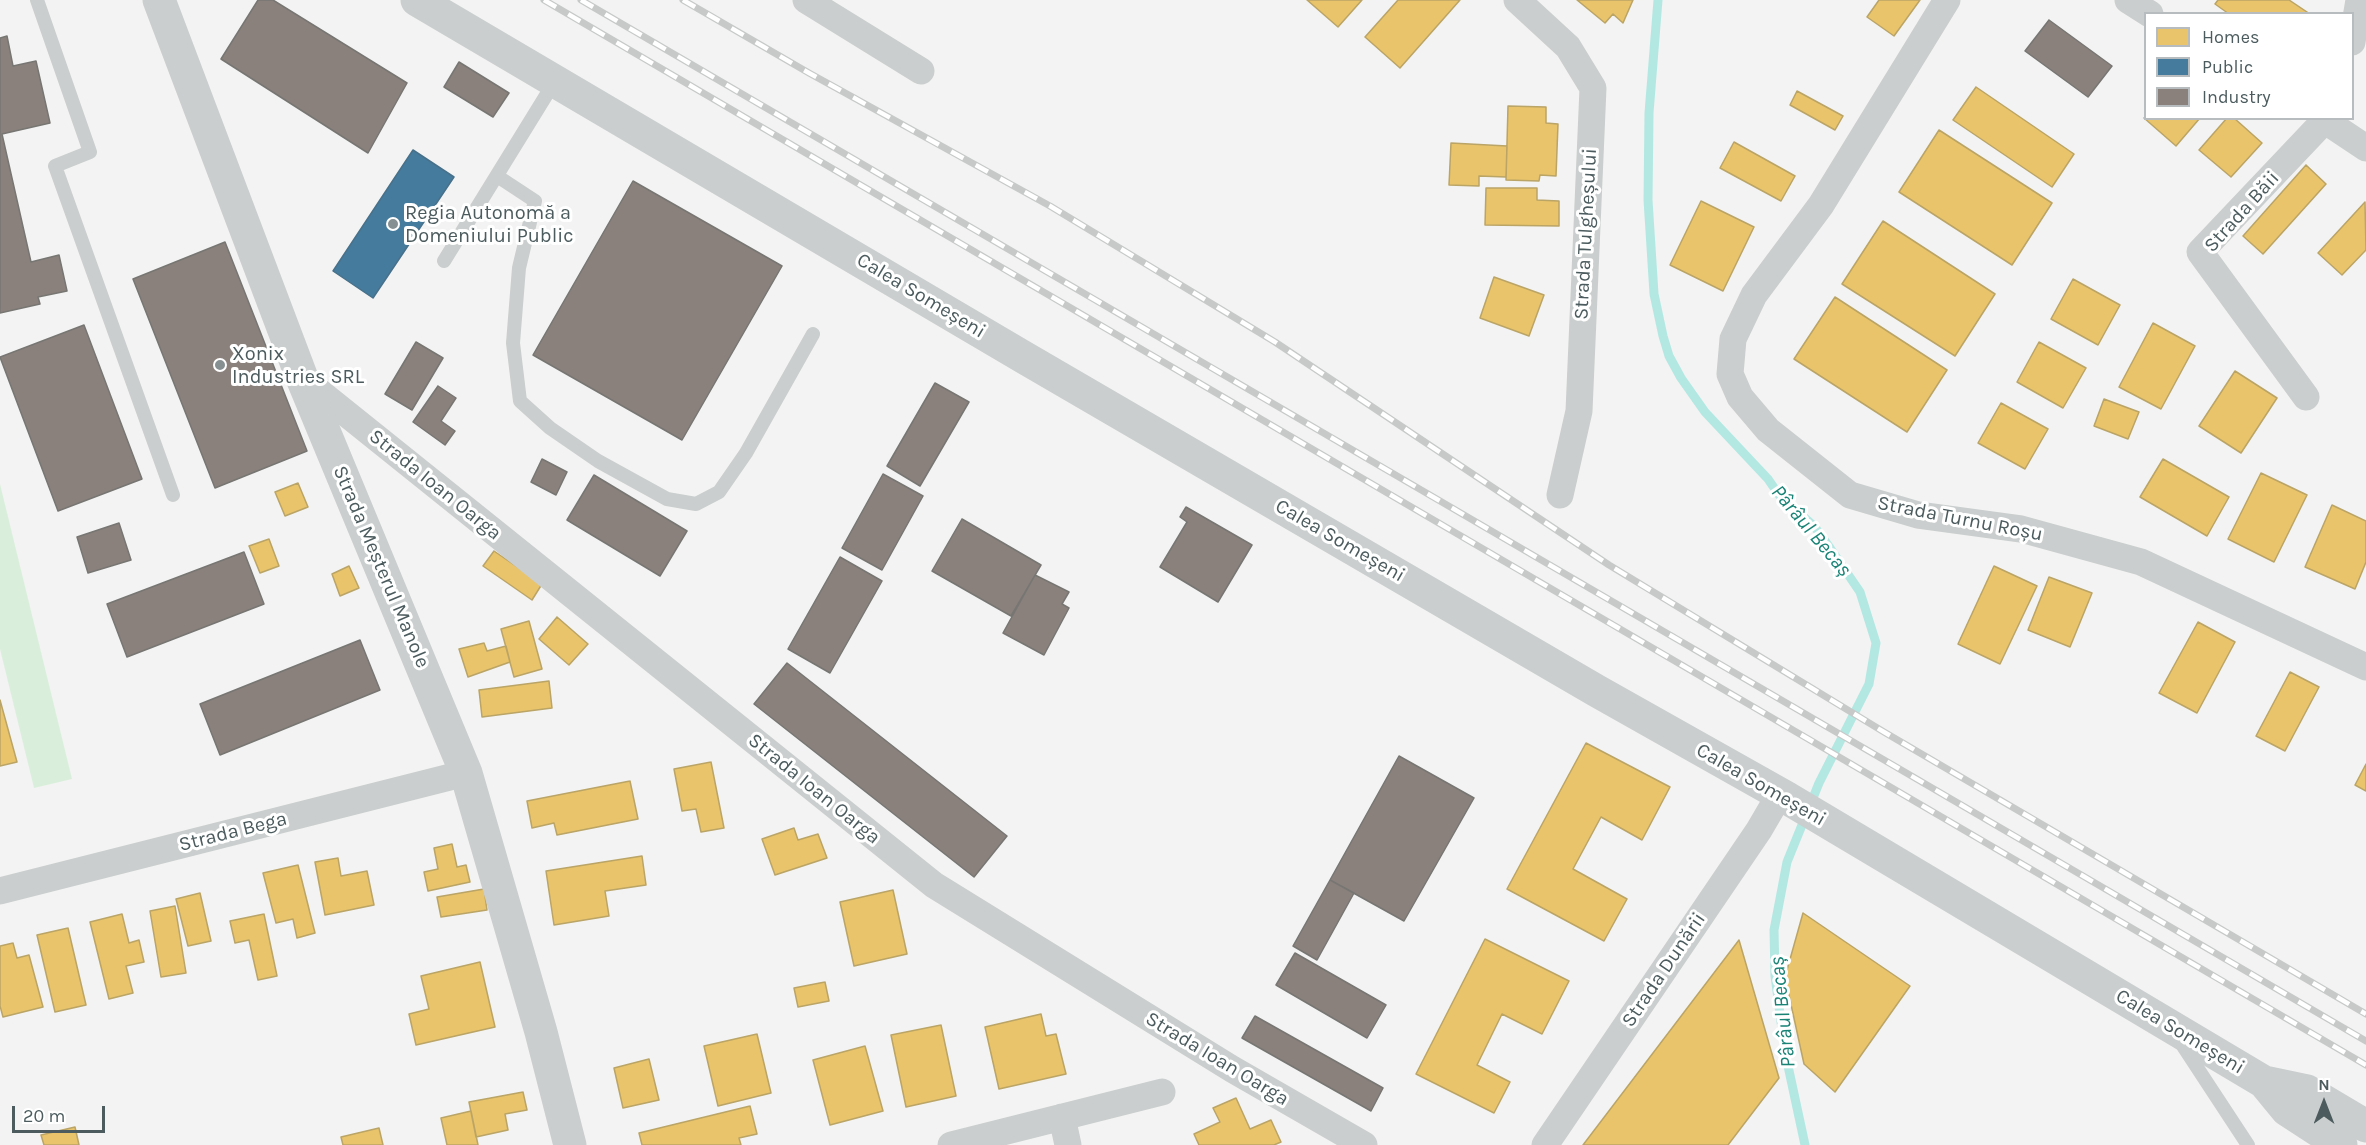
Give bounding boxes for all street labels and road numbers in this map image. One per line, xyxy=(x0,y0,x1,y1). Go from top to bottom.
street label: Strada Tulgheșului xyxy=(1570,148,1602,320)
street label: Strada Băii xyxy=(2199,167,2285,257)
street label: Calea Someșeni xyxy=(852,248,990,344)
street label: Strada Ioan Oarga xyxy=(364,424,506,546)
street label: Strada Meșterul Manole xyxy=(327,462,435,672)
street label: Strada Turnu Roșu xyxy=(1875,491,2045,547)
street label: Calea Someșeni xyxy=(1271,494,1409,588)
street label: Strada Ioan Oarga xyxy=(743,728,885,850)
street label: Calea Someșeni xyxy=(1692,738,1830,832)
street label: Strada Bega xyxy=(177,807,289,857)
street label: Strada Dunării xyxy=(1617,908,1711,1032)
street label: Calea Someșeni xyxy=(2111,984,2249,1080)
street label: Strada Ioan Oarga xyxy=(1141,1007,1293,1111)

